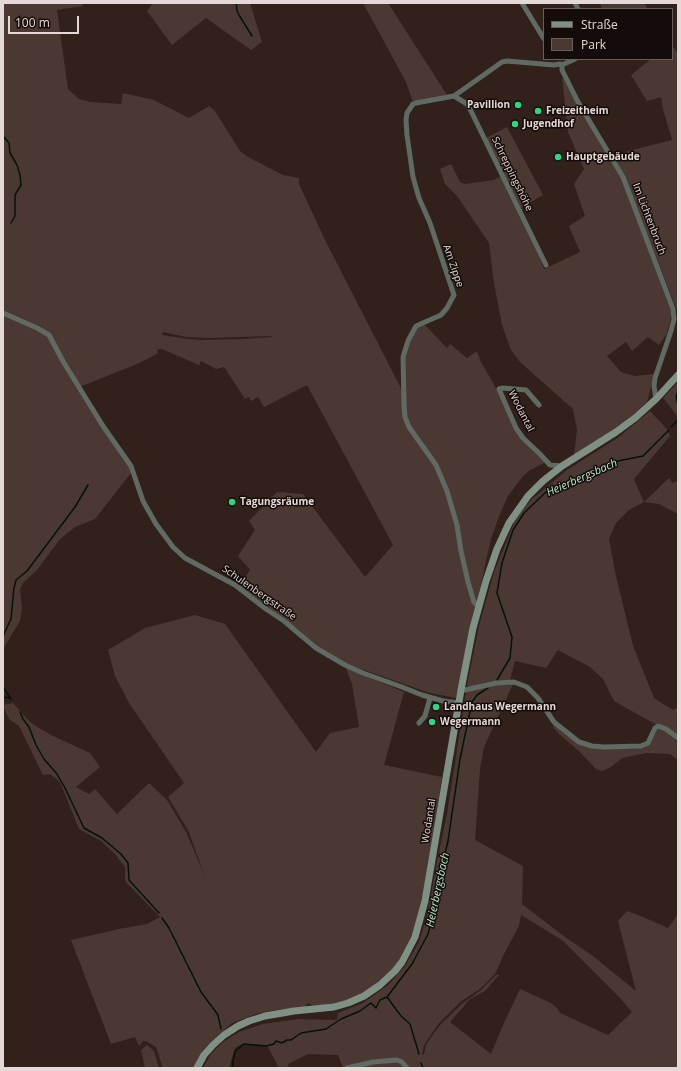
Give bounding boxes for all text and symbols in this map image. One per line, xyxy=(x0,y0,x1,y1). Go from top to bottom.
scale bar xyxy=(10,8,81,34)
legend xyxy=(543,8,673,60)
text: 100 m xyxy=(15,14,50,31)
text: Straße xyxy=(581,16,618,33)
text: Park xyxy=(581,36,606,53)
place label: Pavillion xyxy=(467,99,510,111)
marker: Pavillion xyxy=(513,100,523,110)
place label: Freizeitheim xyxy=(546,105,609,117)
marker: Freizeitheim xyxy=(533,106,543,116)
place label: Jugendhof xyxy=(523,118,574,130)
marker: Jugendhof xyxy=(510,119,520,129)
street label: Schreppingshöhe xyxy=(489,135,535,213)
place label: Hauptgebäude xyxy=(566,151,640,163)
marker: Hauptgebäude xyxy=(553,152,563,162)
street label: Im Lichtenbruch xyxy=(630,181,668,257)
street label: Am Zippe xyxy=(440,243,466,289)
street label: Wodantal xyxy=(506,388,536,434)
water label: Heierbergsbach xyxy=(545,456,619,500)
place label: Tagungsräume xyxy=(240,496,314,508)
marker: Tagungsräume xyxy=(227,497,237,507)
street label: Schulenbergstraße xyxy=(220,563,298,623)
place label: Landhaus Wegermann xyxy=(444,701,556,713)
marker: Landhaus Wegermann xyxy=(431,702,441,712)
place label: Wegermann xyxy=(440,716,501,728)
marker: Wegermann xyxy=(427,717,437,727)
street label: Wodantal xyxy=(420,798,438,844)
water label: Heierbergsbach xyxy=(424,851,452,929)

